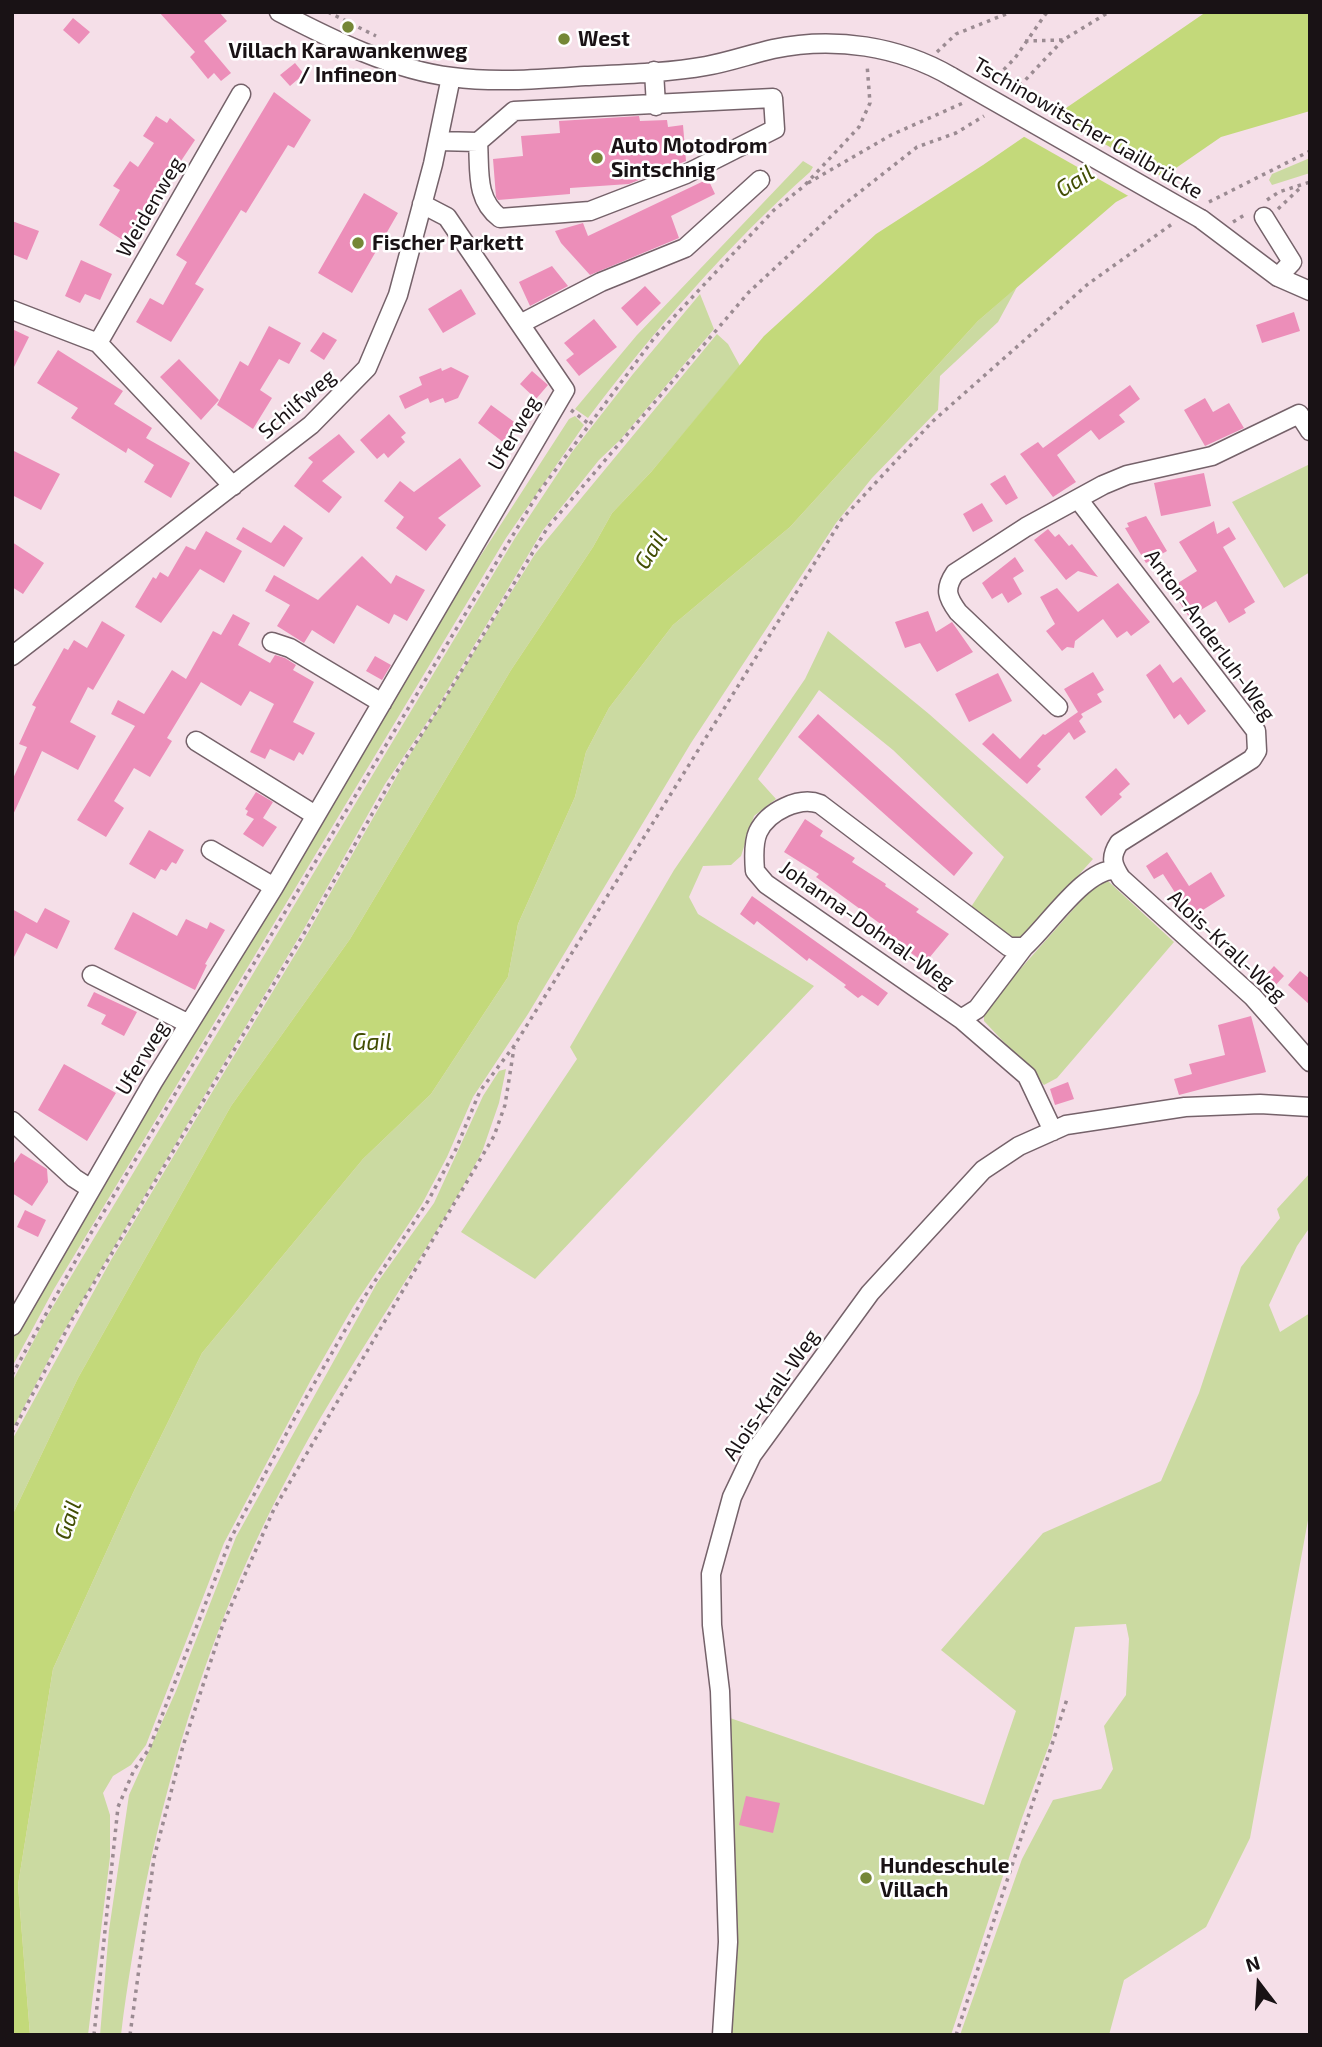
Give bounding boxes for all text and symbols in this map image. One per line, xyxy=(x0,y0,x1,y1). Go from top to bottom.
marker: Villach Karawankenweg / Infineon xyxy=(340,19,356,35)
place label: West xyxy=(578,26,630,52)
marker: West xyxy=(556,31,572,47)
place label: Villach Karawankenweg / Infineon xyxy=(229,38,467,88)
street label: Tschinowitscher Gailbrücke xyxy=(969,52,1207,204)
place label: Auto Motodrom Sintschnig xyxy=(611,133,767,183)
marker: Auto Motodrom Sintschnig xyxy=(589,150,605,166)
street label: Weidenweg xyxy=(111,152,189,262)
water label: Gail xyxy=(1051,159,1099,203)
place label: Fischer Parkett xyxy=(372,230,524,256)
marker: Fischer Parkett xyxy=(350,235,366,251)
street label: Schilfweg xyxy=(253,364,341,444)
street label: Uferweg xyxy=(483,391,545,475)
water label: Gail xyxy=(629,526,673,574)
street label: Anton-Anderluh-Weg xyxy=(1139,544,1281,726)
street label: Johanna-Dohnal-Weg xyxy=(775,855,959,995)
street label: Alois-Krall-Weg xyxy=(1163,885,1291,1007)
street label: Uferweg xyxy=(110,1016,174,1100)
water label: Gail xyxy=(352,1028,392,1056)
street label: Alois-Krall-Weg xyxy=(718,1325,824,1465)
water label: Gail xyxy=(48,1497,88,1543)
place label: Hundeschule Villach xyxy=(880,1853,1010,1903)
marker: Hundeschule Villach xyxy=(858,1870,874,1886)
north arrow xyxy=(1224,1949,1294,2019)
text: N xyxy=(1243,1950,1263,1976)

